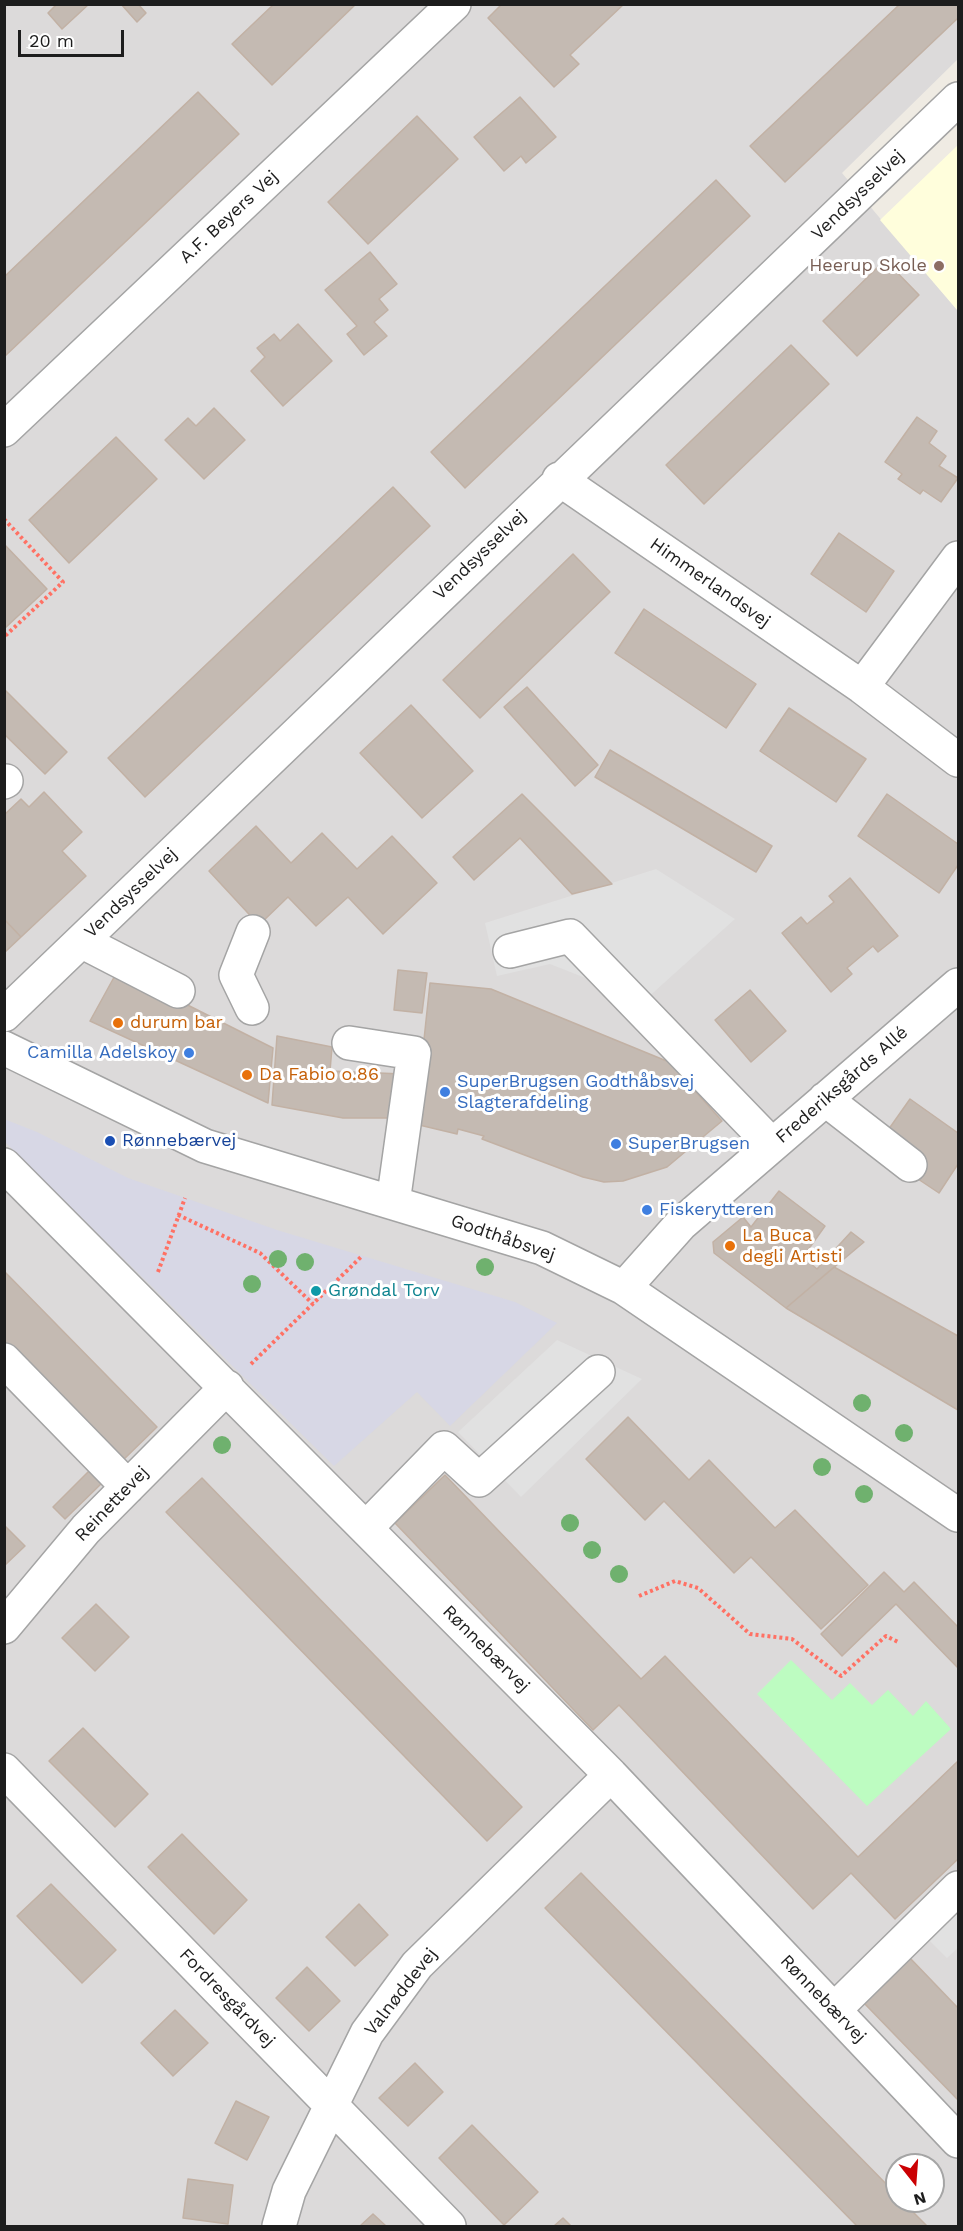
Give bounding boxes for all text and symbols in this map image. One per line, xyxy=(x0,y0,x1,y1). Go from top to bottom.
scale bar xyxy=(21,18,128,56)
text: 20 m xyxy=(29,30,74,51)
street label: Vendsysselvej xyxy=(807,145,909,245)
street label: A.F. Beyers Vej xyxy=(175,166,283,268)
place label: Heerup Skole xyxy=(809,255,927,277)
marker: Heerup Skole xyxy=(932,259,946,273)
street label: Vendsysselvej xyxy=(429,505,531,605)
street label: Himmerlandsvej xyxy=(646,533,774,633)
street label: Vendsysselvej xyxy=(80,843,182,943)
place label: durum bar xyxy=(130,1012,223,1034)
marker: durum bar xyxy=(111,1016,125,1030)
street label: Frederiksgårds Allé xyxy=(772,1022,912,1148)
place label: Camilla Adelskoy xyxy=(27,1042,177,1064)
marker: Camilla Adelskoy xyxy=(182,1046,196,1060)
place label: Da Fabio o.86 xyxy=(259,1064,379,1086)
marker: Da Fabio o.86 xyxy=(240,1068,254,1082)
place label: SuperBrugsen Godthåbsvej Slagterafdeling xyxy=(457,1071,694,1114)
marker: SuperBrugsen Godthåbsvej Slagterafdeling xyxy=(438,1085,452,1099)
place label: Rønnebærvej xyxy=(122,1130,236,1152)
place label: SuperBrugsen xyxy=(628,1133,750,1155)
marker: Rønnebærvej xyxy=(103,1134,117,1148)
marker: SuperBrugsen xyxy=(609,1137,623,1151)
place label: Fiskerytteren xyxy=(659,1199,774,1221)
marker: Fiskerytteren xyxy=(640,1203,654,1217)
street label: Godthåbsvej xyxy=(448,1210,558,1266)
place label: La Buca degli Artisti xyxy=(742,1225,843,1268)
marker: La Buca degli Artisti xyxy=(723,1239,737,1253)
place label: Grøndal Torv xyxy=(328,1280,440,1302)
marker: Grøndal Torv xyxy=(309,1284,323,1298)
street label: Reinettevej xyxy=(71,1462,153,1546)
street label: Rønnebærvej xyxy=(438,1601,534,1697)
street label: Fordresgårdvej xyxy=(175,1944,279,2052)
street label: Valnøddevej xyxy=(360,1944,442,2040)
street label: Rønnebærvej xyxy=(775,1950,871,2048)
north arrow xyxy=(885,2153,945,2213)
text: N xyxy=(911,2188,928,2210)

